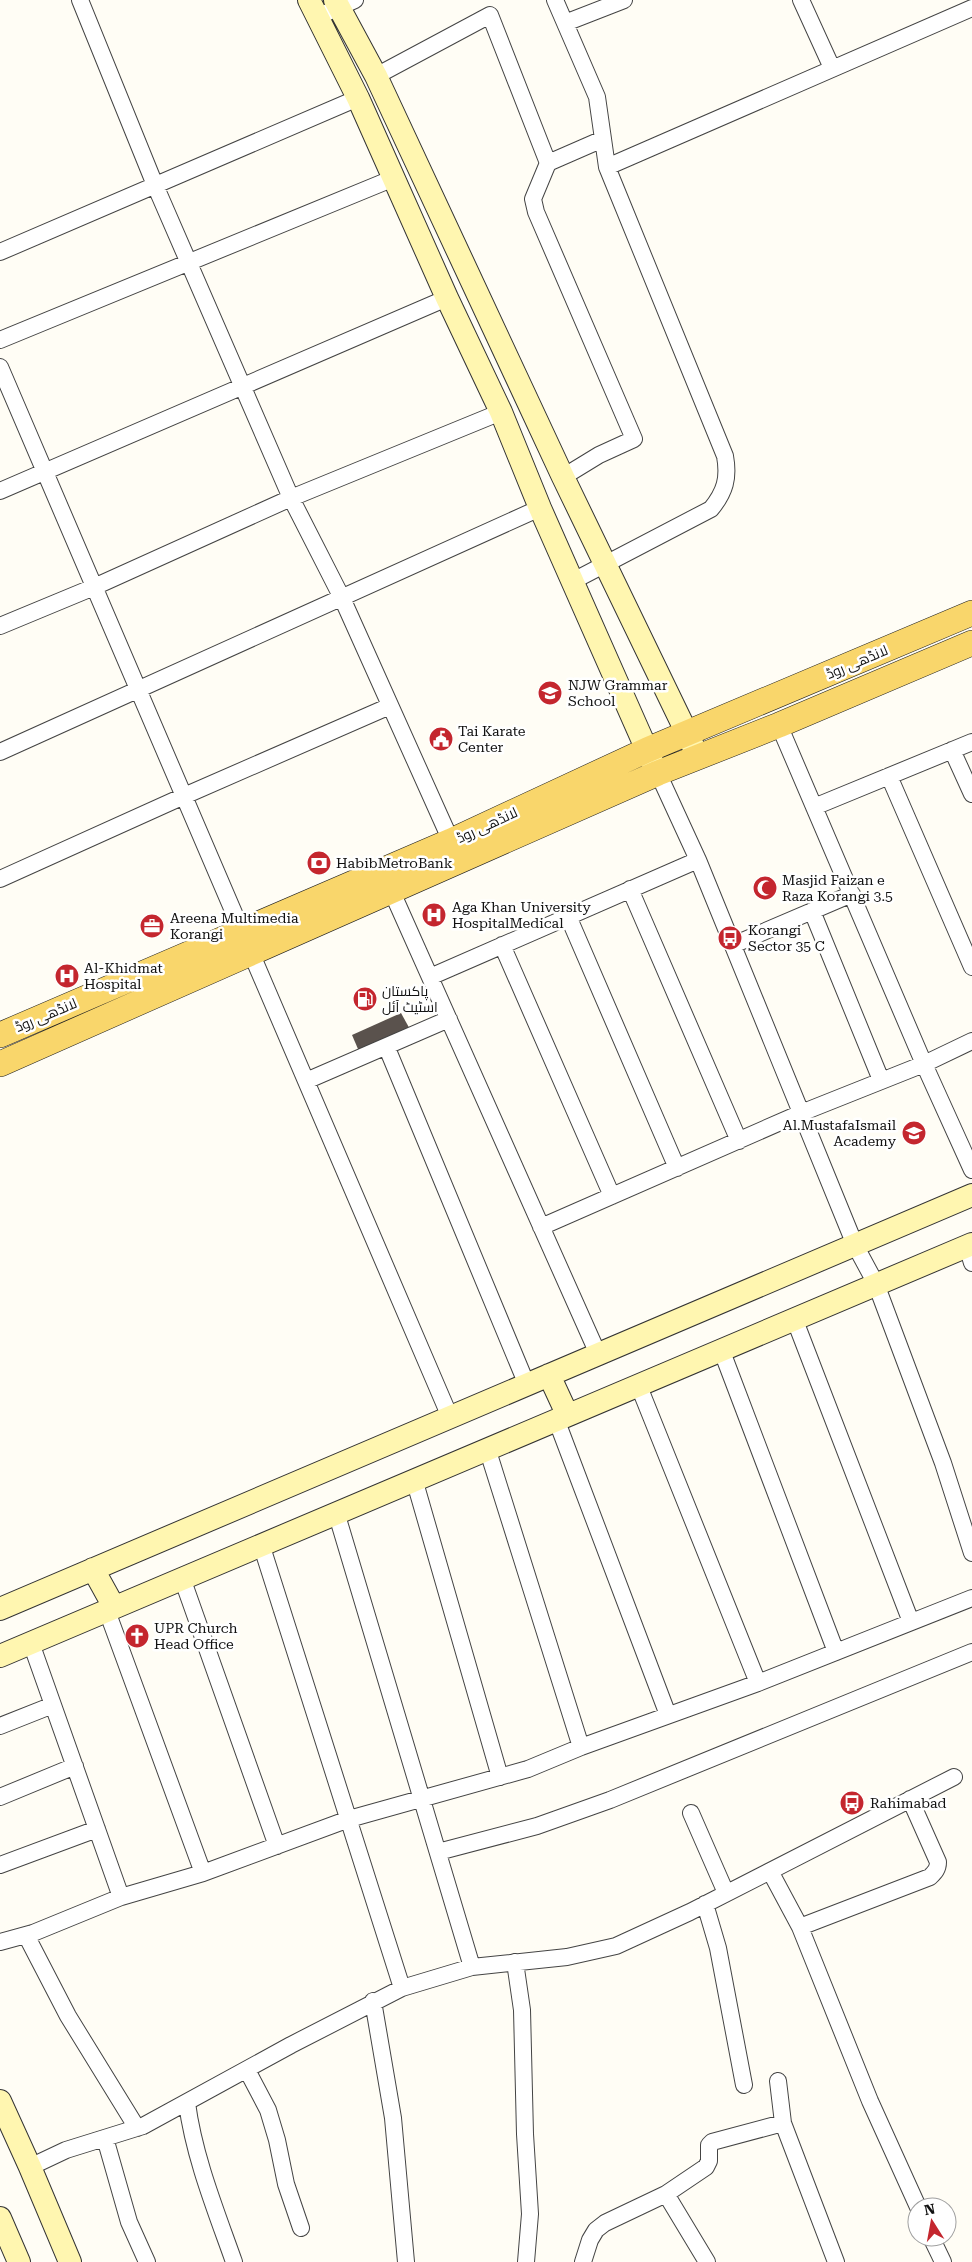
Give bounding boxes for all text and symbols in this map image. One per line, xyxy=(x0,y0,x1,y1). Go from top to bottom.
street label: لانڈھی روڈ xyxy=(824,642,890,682)
place label: NJW Grammar School xyxy=(568,677,668,709)
school or university icon: NJW Grammar School xyxy=(537,680,563,706)
place label: Tai Karate Center xyxy=(458,723,526,755)
public building icon: Tai Karate Center xyxy=(428,726,454,752)
street label: لانڈھی روڈ xyxy=(454,804,520,846)
bank icon: HabibMetroBank xyxy=(306,850,332,876)
place label: HabibMetroBank xyxy=(336,855,453,871)
place label: Masjid Faizan e Raza Korangi 3.5 xyxy=(782,872,893,904)
mosque icon: Masjid Faizan e Raza Korangi 3.5 xyxy=(752,875,778,901)
place label: Aga Khan University HospitalMedical xyxy=(452,899,591,931)
hospital icon: Aga Khan University HospitalMedical xyxy=(421,902,447,928)
place label: Areena Multimedia Korangi xyxy=(170,910,299,942)
office icon: Areena Multimedia Korangi xyxy=(139,913,165,939)
place label: Korangi Sector 35 C xyxy=(748,922,825,954)
bus stop icon: Korangi Sector 35 C xyxy=(717,925,743,951)
place label: Al-Khidmat Hospital xyxy=(84,960,163,992)
hospital icon: Al-Khidmat Hospital xyxy=(54,963,80,989)
place label: پاکستان اسٹیٹ آئل xyxy=(382,983,438,1015)
fuel station icon: پاکستان اسٹیٹ آئل xyxy=(352,986,378,1012)
street label: لانڈھی روڈ xyxy=(13,995,79,1035)
place label: Al.MustafaIsmail Academy xyxy=(783,1117,897,1149)
school or university icon: Al.MustafaIsmail Academy xyxy=(901,1120,927,1146)
place label: UPR Church Head Office xyxy=(154,1620,238,1652)
church icon: UPR Church Head Office xyxy=(124,1623,150,1649)
bus stop icon: Rahimabad xyxy=(839,1790,865,1816)
place label: Rahimabad xyxy=(870,1795,946,1811)
north arrow xyxy=(907,2197,957,2247)
text: N xyxy=(923,2200,937,2218)

